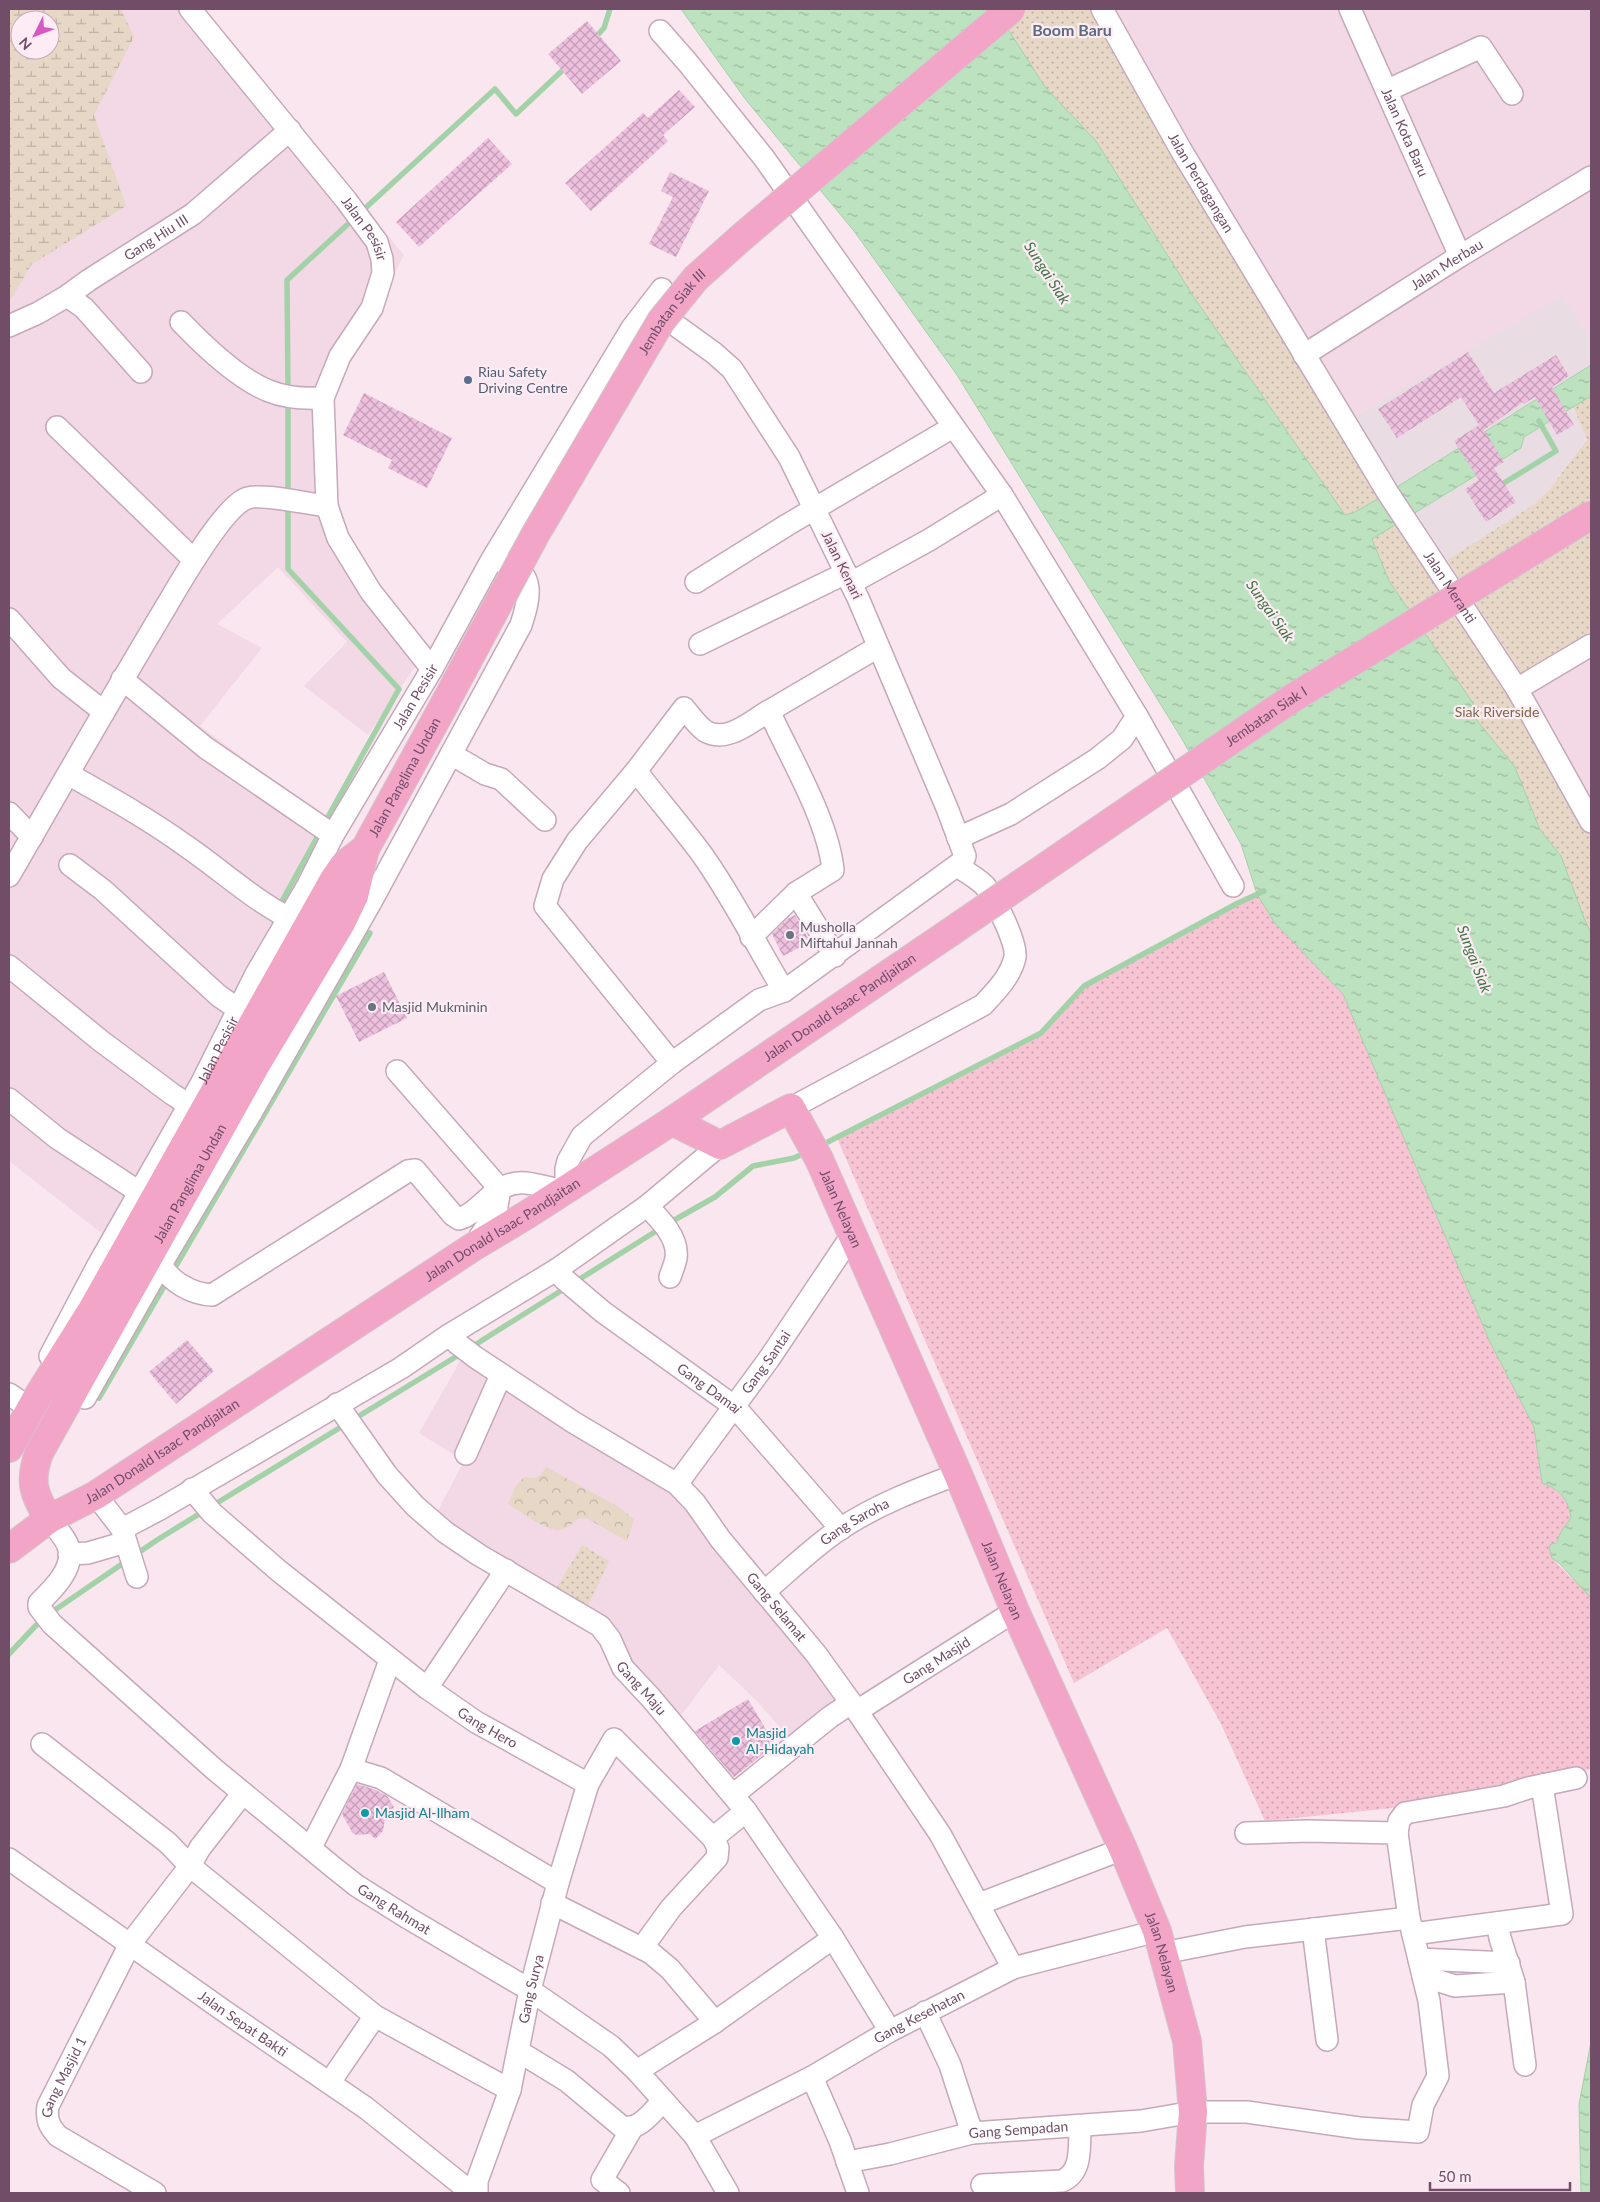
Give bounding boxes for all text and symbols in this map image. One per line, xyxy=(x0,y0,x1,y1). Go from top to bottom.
north arrow xyxy=(10,10,60,60)
district label: Boom Baru xyxy=(1032,20,1112,39)
text: N xyxy=(15,34,35,54)
street label: Jalan Kota Baru xyxy=(1378,85,1433,179)
street label: Jalan Perdagangan xyxy=(1165,130,1238,236)
street label: Jalan Pesisir xyxy=(338,193,391,263)
street label: Gang Hiu III xyxy=(120,210,191,264)
street label: Jalan Merbau xyxy=(1407,235,1486,293)
water label: Sungai Siak xyxy=(1021,238,1075,308)
street label: Jembatan Siak III xyxy=(634,265,709,358)
place label: Riau Safety Driving Centre xyxy=(478,363,568,396)
marker: Riau Safety Driving Centre xyxy=(462,374,474,386)
street label: Jalan Kenari xyxy=(819,528,866,602)
street label: Jalan Meranti xyxy=(1421,548,1480,626)
water label: Sungai Siak xyxy=(1243,576,1299,645)
street label: Jalan Pesisir xyxy=(389,661,441,733)
street label: Jembatan Siak I xyxy=(1222,682,1310,750)
park label: Siak Riverside xyxy=(1455,703,1539,720)
street label: Jalan Panglima Undan xyxy=(364,714,444,840)
place label: Musholla Miftahul Jannah xyxy=(800,918,898,951)
water label: Sungai Siak xyxy=(1454,922,1496,996)
marker: Musholla Miftahul Jannah xyxy=(784,929,796,941)
street label: Jalan Donald Isaac Pandjaitan xyxy=(760,949,919,1065)
place label: Masjid Mukminin xyxy=(382,998,488,1015)
marker: Masjid Mukminin xyxy=(366,1001,378,1013)
street label: Jalan Pesisir xyxy=(193,1013,242,1087)
street label: Jalan Panglima Undan xyxy=(149,1121,229,1246)
street label: Jalan Nelayan xyxy=(817,1166,866,1250)
street label: Jalan Donald Isaac Pandjaitan xyxy=(421,1174,583,1285)
street label: Gang Santai xyxy=(738,1327,794,1397)
street label: Gang Damai xyxy=(674,1359,746,1417)
street label: Jalan Donald Isaac Pandjaitan xyxy=(82,1394,242,1507)
street label: Gang Saroha xyxy=(816,1494,892,1549)
street label: Jalan Nelayan xyxy=(979,1538,1027,1622)
street label: Gang Selamat xyxy=(743,1568,811,1644)
street label: Gang Masjid xyxy=(899,1633,973,1688)
street label: Gang Maju xyxy=(613,1659,670,1718)
street label: Gang Hero xyxy=(455,1703,521,1751)
place label: Masjid Al-Hidayah xyxy=(746,1724,814,1757)
marker: Masjid Al-Hidayah xyxy=(730,1735,742,1747)
place label: Masjid Al-Ilham xyxy=(375,1804,470,1821)
marker: Masjid Al-Ilham xyxy=(359,1807,371,1819)
street label: Gang Rahmat xyxy=(355,1880,434,1938)
street label: Jalan Nelayan xyxy=(1142,1908,1182,1994)
street label: Gang Surya xyxy=(515,1953,547,2025)
street label: Gang Kesehatan xyxy=(870,1985,967,2047)
street label: Jalan Sepat Bakti xyxy=(195,1987,291,2060)
street label: Gang Masjid 1 xyxy=(38,2034,90,2118)
street label: Gang Sempadan xyxy=(968,2117,1069,2141)
scale bar xyxy=(1430,2160,1570,2192)
text: 50 m xyxy=(1438,2167,1472,2185)

